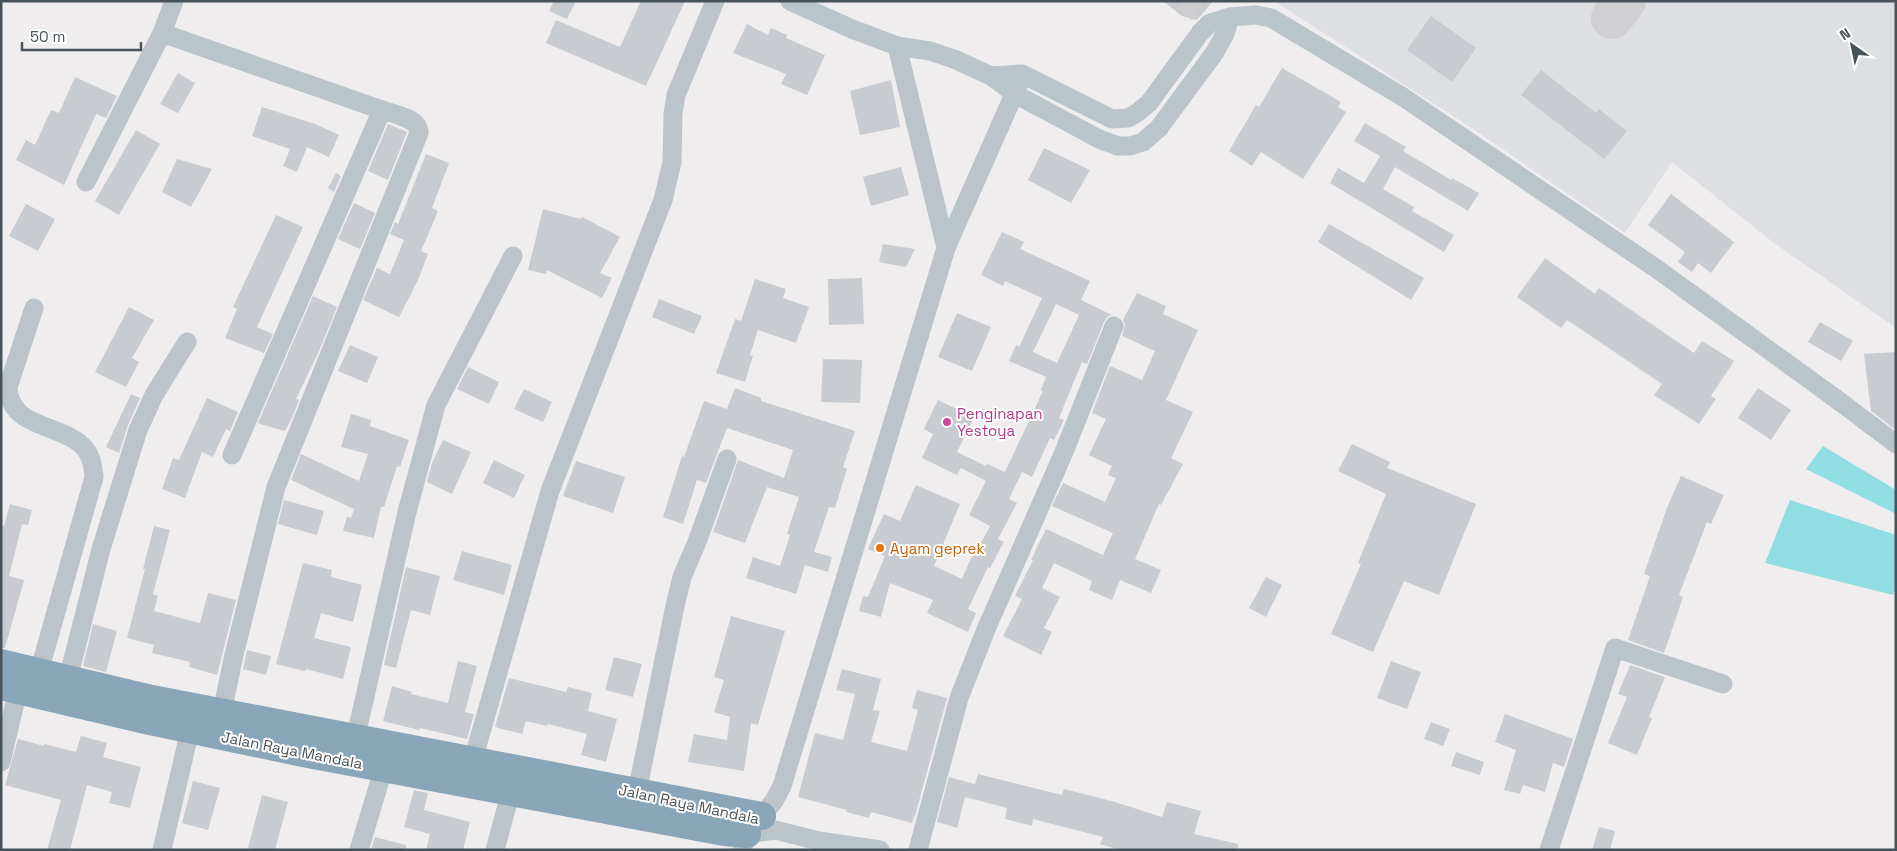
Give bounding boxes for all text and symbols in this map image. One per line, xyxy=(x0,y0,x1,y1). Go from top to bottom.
scale bar xyxy=(22,20,141,52)
north arrow xyxy=(1827,20,1877,70)
text: N xyxy=(1836,24,1854,44)
text: 50 m xyxy=(30,27,65,46)
place label: Penginapan Yestoya xyxy=(957,404,1042,440)
marker: Penginapan Yestoya xyxy=(941,416,953,428)
place label: Ayam geprek xyxy=(890,539,985,558)
marker: Ayam geprek xyxy=(874,542,886,554)
street label: Jalan Raya Mandala xyxy=(220,727,365,773)
street label: Jalan Raya Mandala xyxy=(617,780,761,828)

